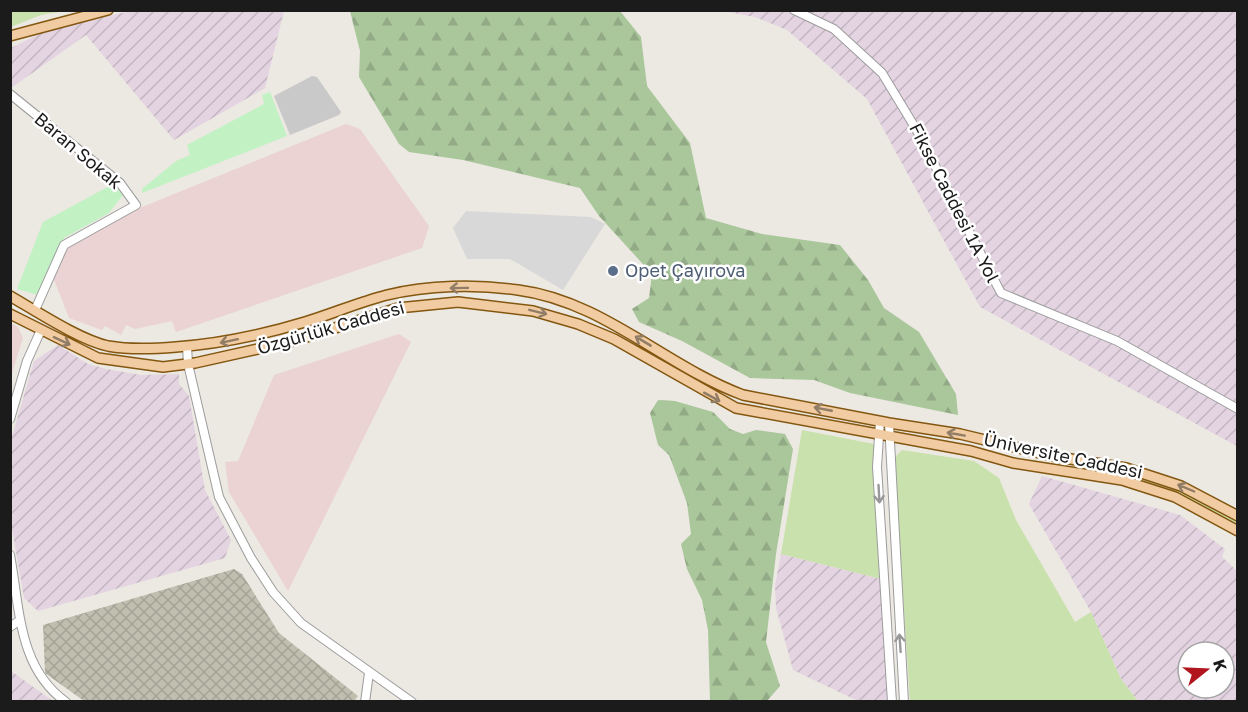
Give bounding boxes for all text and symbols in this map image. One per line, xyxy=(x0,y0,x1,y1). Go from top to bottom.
street label: Baran Sokak xyxy=(30,107,127,193)
street label: Fikse Caddesi 1A Yol xyxy=(905,119,1005,286)
place label: Opet Çayırova xyxy=(625,259,745,281)
marker: Opet Çayırova xyxy=(606,264,620,278)
one-way arrow xyxy=(450,282,470,293)
street label: Özgürlük Caddesi xyxy=(255,296,407,359)
one-way arrow xyxy=(528,307,547,319)
one-way arrow xyxy=(53,335,71,347)
one-way arrow xyxy=(635,335,652,347)
one-way arrow xyxy=(220,336,240,347)
one-way arrow xyxy=(703,391,720,403)
one-way arrow xyxy=(814,403,833,414)
street label: Üniversite Caddesi xyxy=(982,427,1145,483)
one-way arrow xyxy=(947,428,967,439)
one-way arrow xyxy=(1178,482,1196,493)
one-way arrow xyxy=(873,484,884,504)
one-way arrow xyxy=(894,634,905,654)
north arrow xyxy=(1176,640,1236,700)
text: K xyxy=(1209,657,1232,674)

